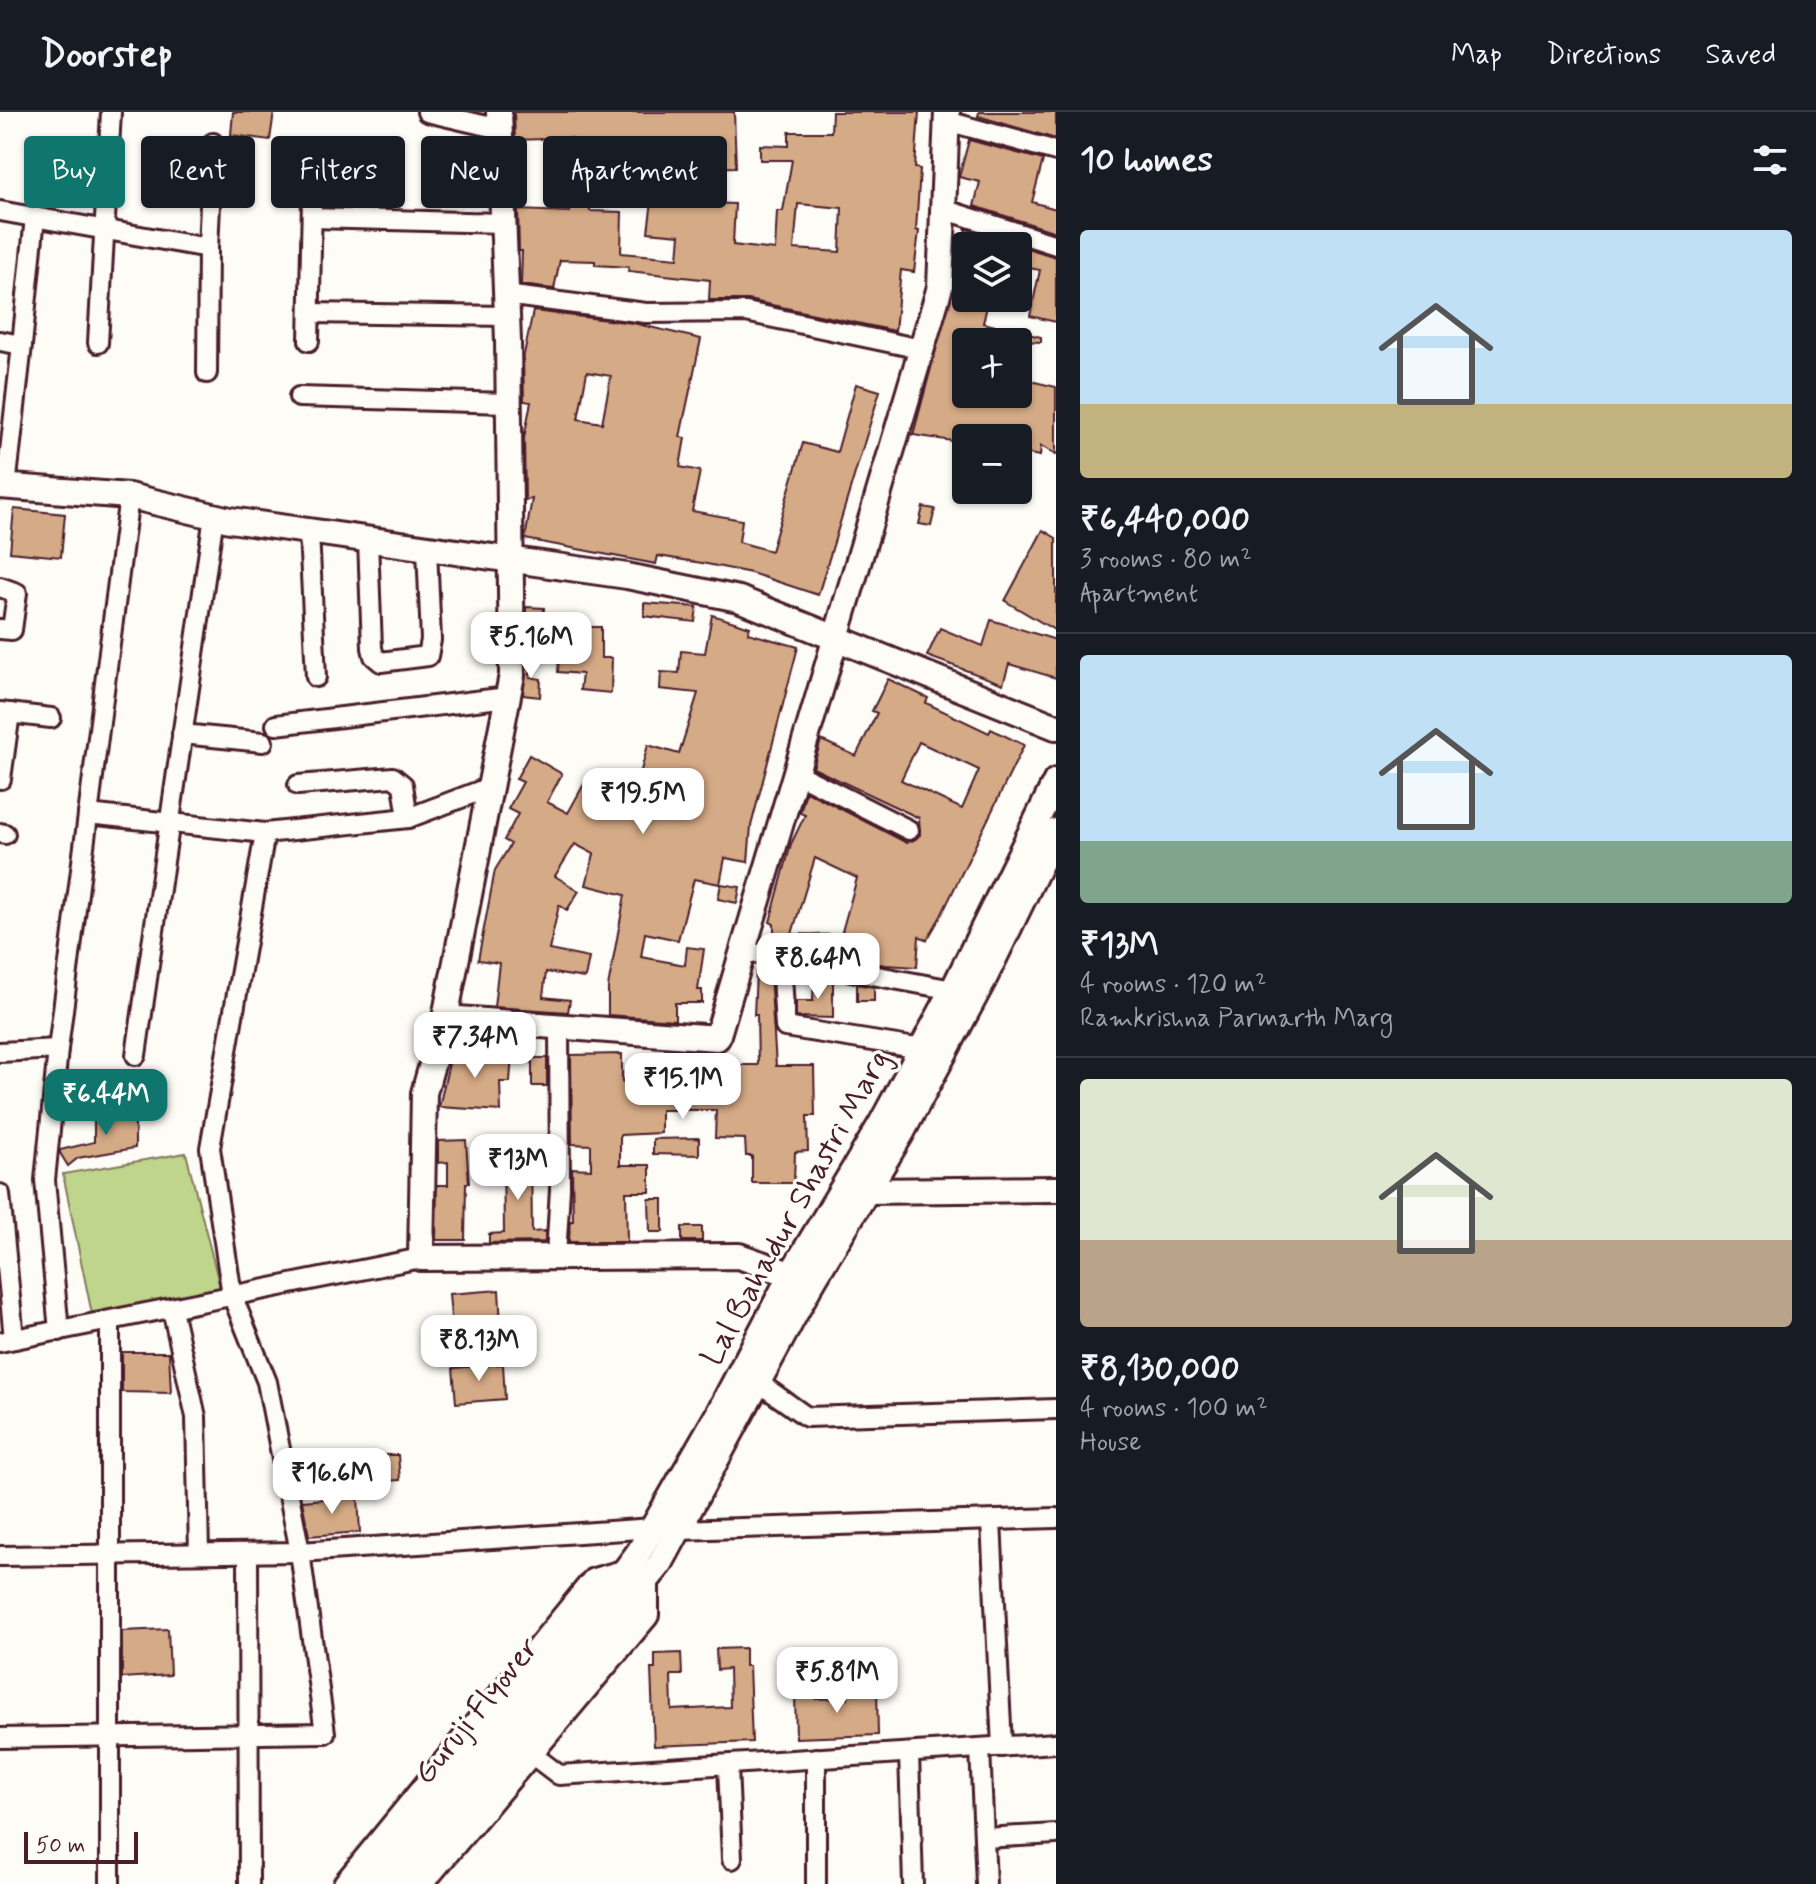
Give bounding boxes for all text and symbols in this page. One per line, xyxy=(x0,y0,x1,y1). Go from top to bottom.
text: Doorstep xyxy=(40,31,173,80)
text: Map xyxy=(1451,37,1502,74)
text: Directions xyxy=(1546,37,1661,74)
text: Saved xyxy=(1705,37,1776,74)
chip: Buy xyxy=(24,136,125,208)
chip: Rent xyxy=(141,136,255,208)
chip: Filters xyxy=(271,136,405,208)
chip: New xyxy=(421,136,527,208)
chip: Apartment xyxy=(543,136,727,208)
text: 10 homes xyxy=(1080,138,1213,183)
icon: filters xyxy=(1748,138,1792,182)
map controls xyxy=(952,232,1032,504)
button: layers xyxy=(952,232,1032,312)
icon: home xyxy=(1364,282,1508,426)
button: + xyxy=(952,328,1032,408)
button: − xyxy=(952,424,1032,504)
text: ₹6,440,000 xyxy=(1080,498,1250,543)
text: 3 rooms · 80 m² xyxy=(1080,543,1252,577)
text: Apartment xyxy=(1080,577,1198,611)
pin: ₹5.16M xyxy=(466,612,596,680)
text: ₹5.16M xyxy=(489,621,573,655)
icon: home xyxy=(1364,707,1508,851)
pin: ₹19.5M xyxy=(578,768,708,836)
text: ₹19.5M xyxy=(600,777,686,811)
text: ₹13M xyxy=(1080,923,1159,968)
pin: ₹8.64M xyxy=(753,933,883,1001)
text: ₹8.64M xyxy=(775,942,861,976)
text: 4 rooms · 120 m² xyxy=(1080,968,1267,1002)
text: Ramkrishna Parmarth Marg xyxy=(1080,1002,1393,1036)
pin: ₹7.34M xyxy=(410,1012,540,1080)
text: ₹7.34M xyxy=(432,1021,518,1055)
street label: Lal Bahadur Shastri Marg xyxy=(692,1042,900,1374)
pin: ₹15.1M xyxy=(618,1053,748,1121)
text: ₹15.1M xyxy=(643,1062,723,1096)
pin: ₹6.44M xyxy=(41,1069,171,1137)
text: ₹6.44M xyxy=(62,1078,150,1112)
icon: home xyxy=(1364,1131,1508,1275)
pin: ₹13M xyxy=(471,1134,565,1202)
text: ₹13M xyxy=(488,1143,548,1177)
pin: ₹8.13M xyxy=(414,1315,544,1383)
text: ₹8.13M xyxy=(439,1324,519,1358)
text: ₹8,130,000 xyxy=(1080,1347,1240,1392)
text: 4 rooms · 100 m² xyxy=(1080,1392,1268,1426)
text: House xyxy=(1080,1426,1141,1460)
pin: ₹16.6M xyxy=(267,1448,397,1516)
text: ₹16.6M xyxy=(291,1457,373,1491)
street label: Guruji Flyover xyxy=(405,1628,549,1794)
pin: ₹5.81M xyxy=(772,1647,902,1715)
text: ₹5.81M xyxy=(795,1656,879,1690)
scale bar xyxy=(24,1828,138,1864)
text: 50 m xyxy=(36,1832,85,1860)

